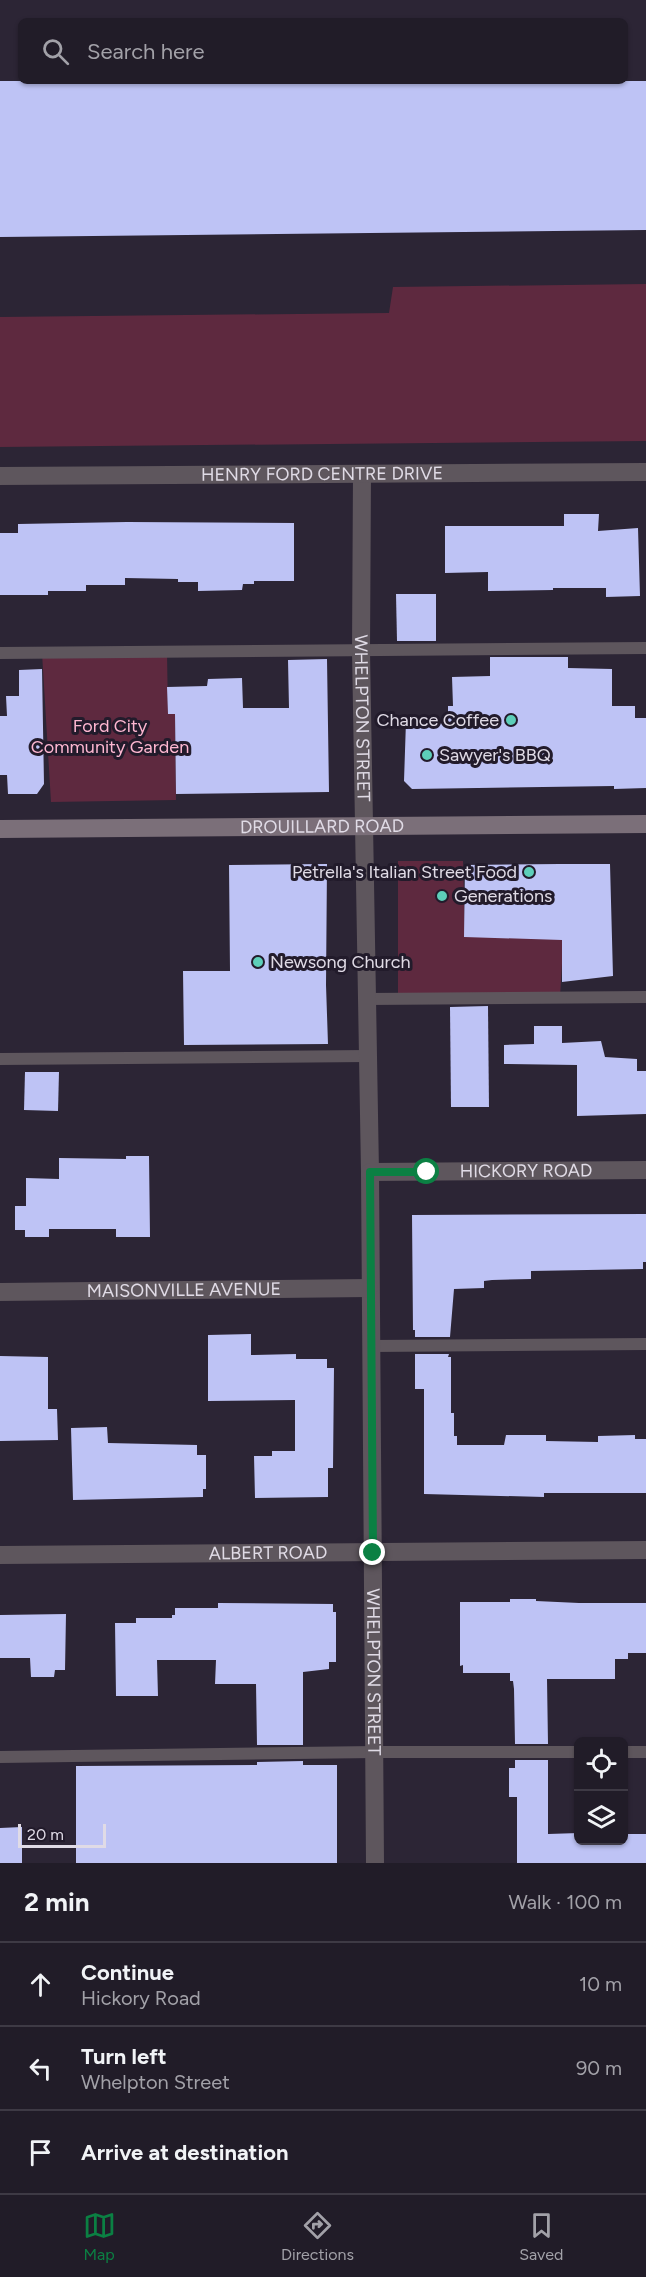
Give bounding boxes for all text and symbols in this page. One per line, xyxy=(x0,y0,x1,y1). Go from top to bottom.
search box xyxy=(18,18,628,84)
icon: search xyxy=(39,35,72,68)
text: Search here xyxy=(87,38,205,65)
street label: HENRY FORD CENTRE DRIVE xyxy=(201,462,443,486)
street label: WHELPTON STREET xyxy=(350,634,375,802)
place label: Chance Coffee xyxy=(376,709,499,731)
marker: Chance Coffee xyxy=(504,713,518,727)
park label: Ford City Community Garden xyxy=(31,715,189,758)
place label: Sawyer's BBQ xyxy=(439,744,551,766)
marker: Sawyer's BBQ xyxy=(420,748,434,762)
street label: DROUILLARD ROAD xyxy=(240,815,404,838)
place label: Petrella's Italian Street Food xyxy=(292,861,517,883)
marker: Petrella's Italian Street Food xyxy=(522,865,536,879)
place label: Generations xyxy=(454,885,553,907)
marker: Generations xyxy=(435,889,449,903)
place label: Newsong Church xyxy=(270,951,410,973)
marker: Newsong Church xyxy=(251,955,265,969)
route start xyxy=(413,1158,439,1184)
street label: HICKORY ROAD xyxy=(460,1159,592,1182)
street label: MAISONVILLE AVENUE xyxy=(87,1278,281,1302)
route end xyxy=(359,1539,385,1565)
street label: ALBERT ROAD xyxy=(209,1541,327,1564)
street label: WHELPTON STREET xyxy=(362,1588,385,1756)
map controls xyxy=(574,1737,628,1845)
button: locate xyxy=(574,1737,628,1791)
button: layers xyxy=(574,1791,628,1845)
scale bar xyxy=(18,1821,106,1848)
text: 20 m xyxy=(27,1825,64,1844)
text: 2 min xyxy=(24,1886,90,1918)
text: Walk · 100 m xyxy=(508,1890,622,1914)
text: Continue xyxy=(81,1959,174,1986)
icon: ahead xyxy=(24,1968,57,2001)
text: 10 m xyxy=(579,1972,622,1996)
text: Hickory Road xyxy=(81,1986,201,2010)
text: Turn left xyxy=(81,2043,167,2070)
icon: left xyxy=(24,2052,57,2085)
text: 90 m xyxy=(576,2056,622,2080)
text: Whelpton Street xyxy=(81,2070,230,2094)
icon: arrive xyxy=(24,2136,57,2169)
text: Arrive at destination xyxy=(81,2139,289,2166)
tab: Map xyxy=(83,2209,116,2264)
tab: Directions xyxy=(281,2209,354,2264)
tab: Saved xyxy=(519,2209,563,2264)

